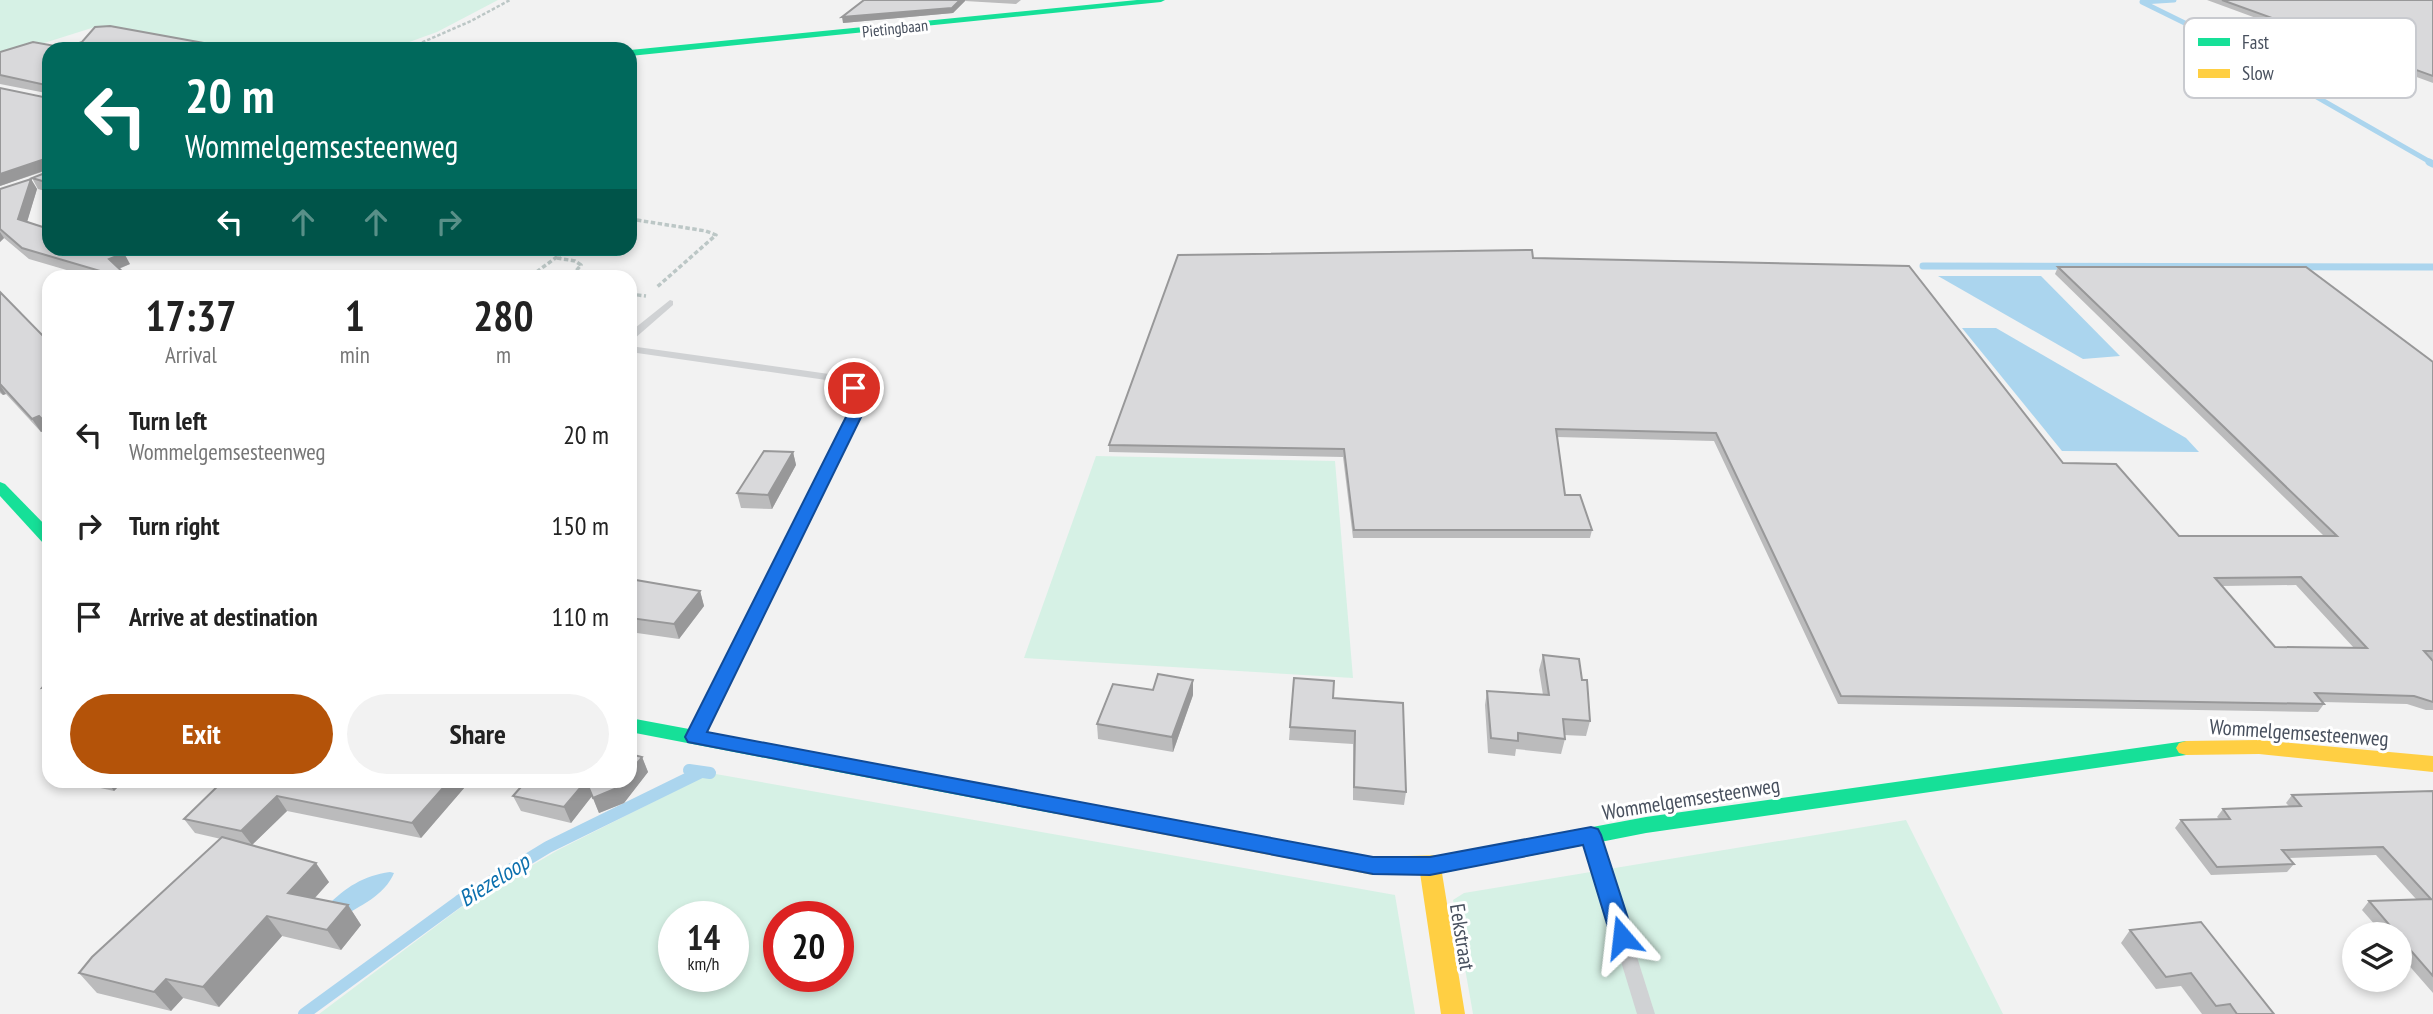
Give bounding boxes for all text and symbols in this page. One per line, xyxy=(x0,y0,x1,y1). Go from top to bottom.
street label: Pietingbaan xyxy=(861,15,929,41)
legend xyxy=(2184,18,2416,98)
text: Fast xyxy=(2242,30,2270,54)
text: Slow xyxy=(2242,61,2275,85)
text: 20 m xyxy=(185,63,274,127)
icon: left xyxy=(70,70,161,161)
text: Wommelgemsesteenweg xyxy=(185,125,458,167)
icon: left xyxy=(211,203,249,241)
icon: ahead xyxy=(284,203,322,241)
icon: ahead xyxy=(357,203,395,241)
icon: right xyxy=(430,203,468,241)
text: 17:37 xyxy=(145,288,236,343)
text: 1 xyxy=(345,288,365,343)
text: 280 xyxy=(473,288,534,343)
text: Arrival xyxy=(165,340,217,369)
text: min xyxy=(340,340,370,369)
text: m xyxy=(496,340,511,369)
pin xyxy=(824,358,884,418)
icon: arrive xyxy=(835,369,873,407)
text: Turn left xyxy=(129,404,207,437)
icon: left xyxy=(70,416,108,454)
text: 20 m xyxy=(563,418,609,451)
text: Wommelgemsesteenweg xyxy=(129,437,326,466)
icon: right xyxy=(70,507,108,545)
text: Turn right xyxy=(129,509,220,542)
text: 150 m xyxy=(551,509,609,542)
icon: arrive xyxy=(70,598,108,636)
text: Arrive at destination xyxy=(129,600,318,633)
text: 110 m xyxy=(551,600,609,633)
button: Exit xyxy=(70,694,333,774)
button: Share xyxy=(347,694,609,774)
street label: Wommelgemsesteenweg xyxy=(2209,713,2389,752)
street label: Wommelgemsesteenweg xyxy=(1600,771,1782,826)
water label: Biezeloop xyxy=(453,846,536,913)
position arrow xyxy=(1585,900,1659,974)
speed limit sign: 20 xyxy=(763,901,854,992)
street label: Eekstraat xyxy=(1444,902,1481,972)
text: 14 xyxy=(687,914,720,960)
map controls xyxy=(2342,922,2412,992)
button: layers xyxy=(2342,922,2412,992)
text: km/h xyxy=(688,952,719,975)

